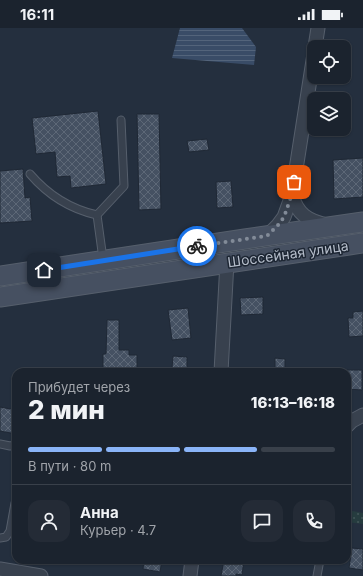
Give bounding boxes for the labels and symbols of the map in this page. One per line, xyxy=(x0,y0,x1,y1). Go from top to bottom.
pin xyxy=(277,165,311,199)
courier xyxy=(177,226,217,266)
street label: Шоссейная улица xyxy=(226,237,349,270)
pin xyxy=(27,253,61,287)

